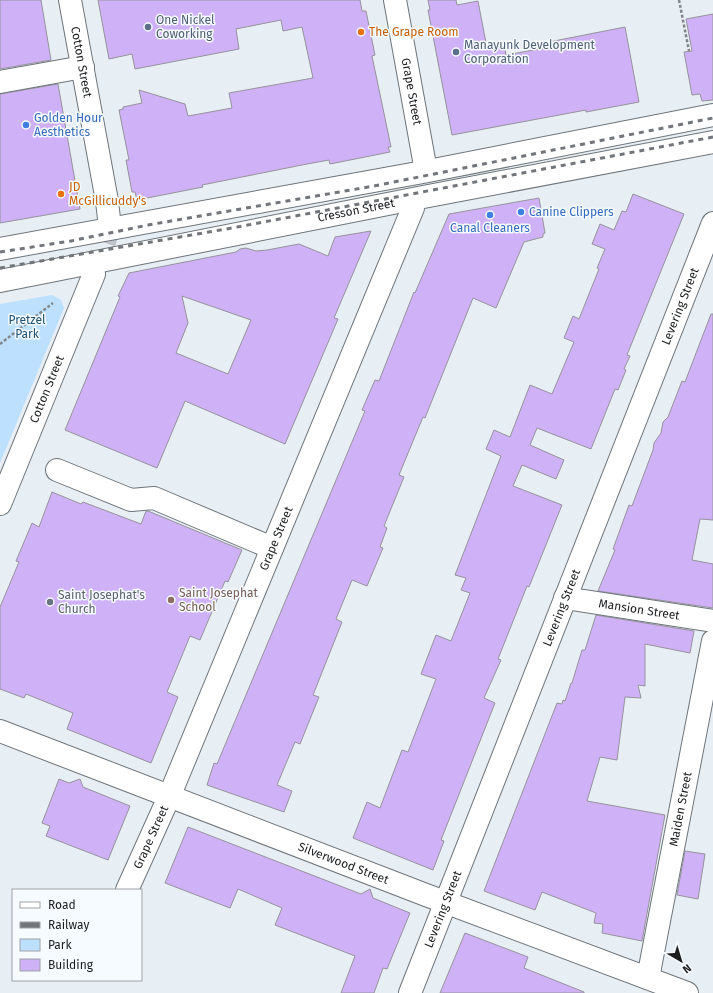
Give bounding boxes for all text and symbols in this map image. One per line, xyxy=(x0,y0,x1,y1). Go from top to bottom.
place label: One Nickel Coworking xyxy=(156,13,215,41)
marker: One Nickel Coworking xyxy=(143,22,153,32)
street label: Cotton Street xyxy=(68,25,95,99)
place label: The Grape Room xyxy=(369,25,459,39)
marker: The Grape Room xyxy=(356,27,366,37)
place label: Manayunk Development Corporation xyxy=(464,38,596,66)
marker: Manayunk Development Corporation xyxy=(451,47,461,57)
street label: Grape Street xyxy=(399,57,425,127)
place label: Golden Hour Aesthetics xyxy=(34,111,103,139)
marker: Golden Hour Aesthetics xyxy=(21,120,31,130)
place label: JD McGillicuddy's xyxy=(69,180,147,208)
marker: JD McGillicuddy's xyxy=(56,189,66,199)
street label: Cresson Street xyxy=(316,196,396,225)
place label: Canine Clippers xyxy=(529,205,614,219)
marker: Canine Clippers xyxy=(516,207,526,217)
marker: Canal Cleaners xyxy=(485,210,495,220)
place label: Canal Cleaners xyxy=(450,221,530,235)
street label: Levering Street xyxy=(659,265,702,347)
park label: Pretzel Park xyxy=(8,313,46,341)
street label: Cotton Street xyxy=(27,353,67,425)
street label: Grape Street xyxy=(257,504,296,572)
street label: Levering Street xyxy=(540,567,583,648)
place label: Saint Josephat School xyxy=(179,586,258,614)
place label: Saint Josephat's Church xyxy=(58,588,145,616)
marker: Saint Josephat School xyxy=(166,595,176,605)
street label: Mansion Street xyxy=(598,596,681,623)
marker: Saint Josephat's Church xyxy=(45,597,55,607)
street label: Maiden Street xyxy=(667,770,695,848)
street label: Grape Street xyxy=(131,803,171,871)
street label: Silverwood Street xyxy=(296,839,391,887)
street label: Levering Street xyxy=(421,868,465,950)
legend xyxy=(12,889,142,981)
text: Road xyxy=(48,898,76,912)
text: Railway xyxy=(48,918,89,932)
text: Park xyxy=(48,938,72,952)
north arrow xyxy=(661,941,701,981)
text: Building xyxy=(48,958,94,972)
text: N xyxy=(680,961,694,976)

